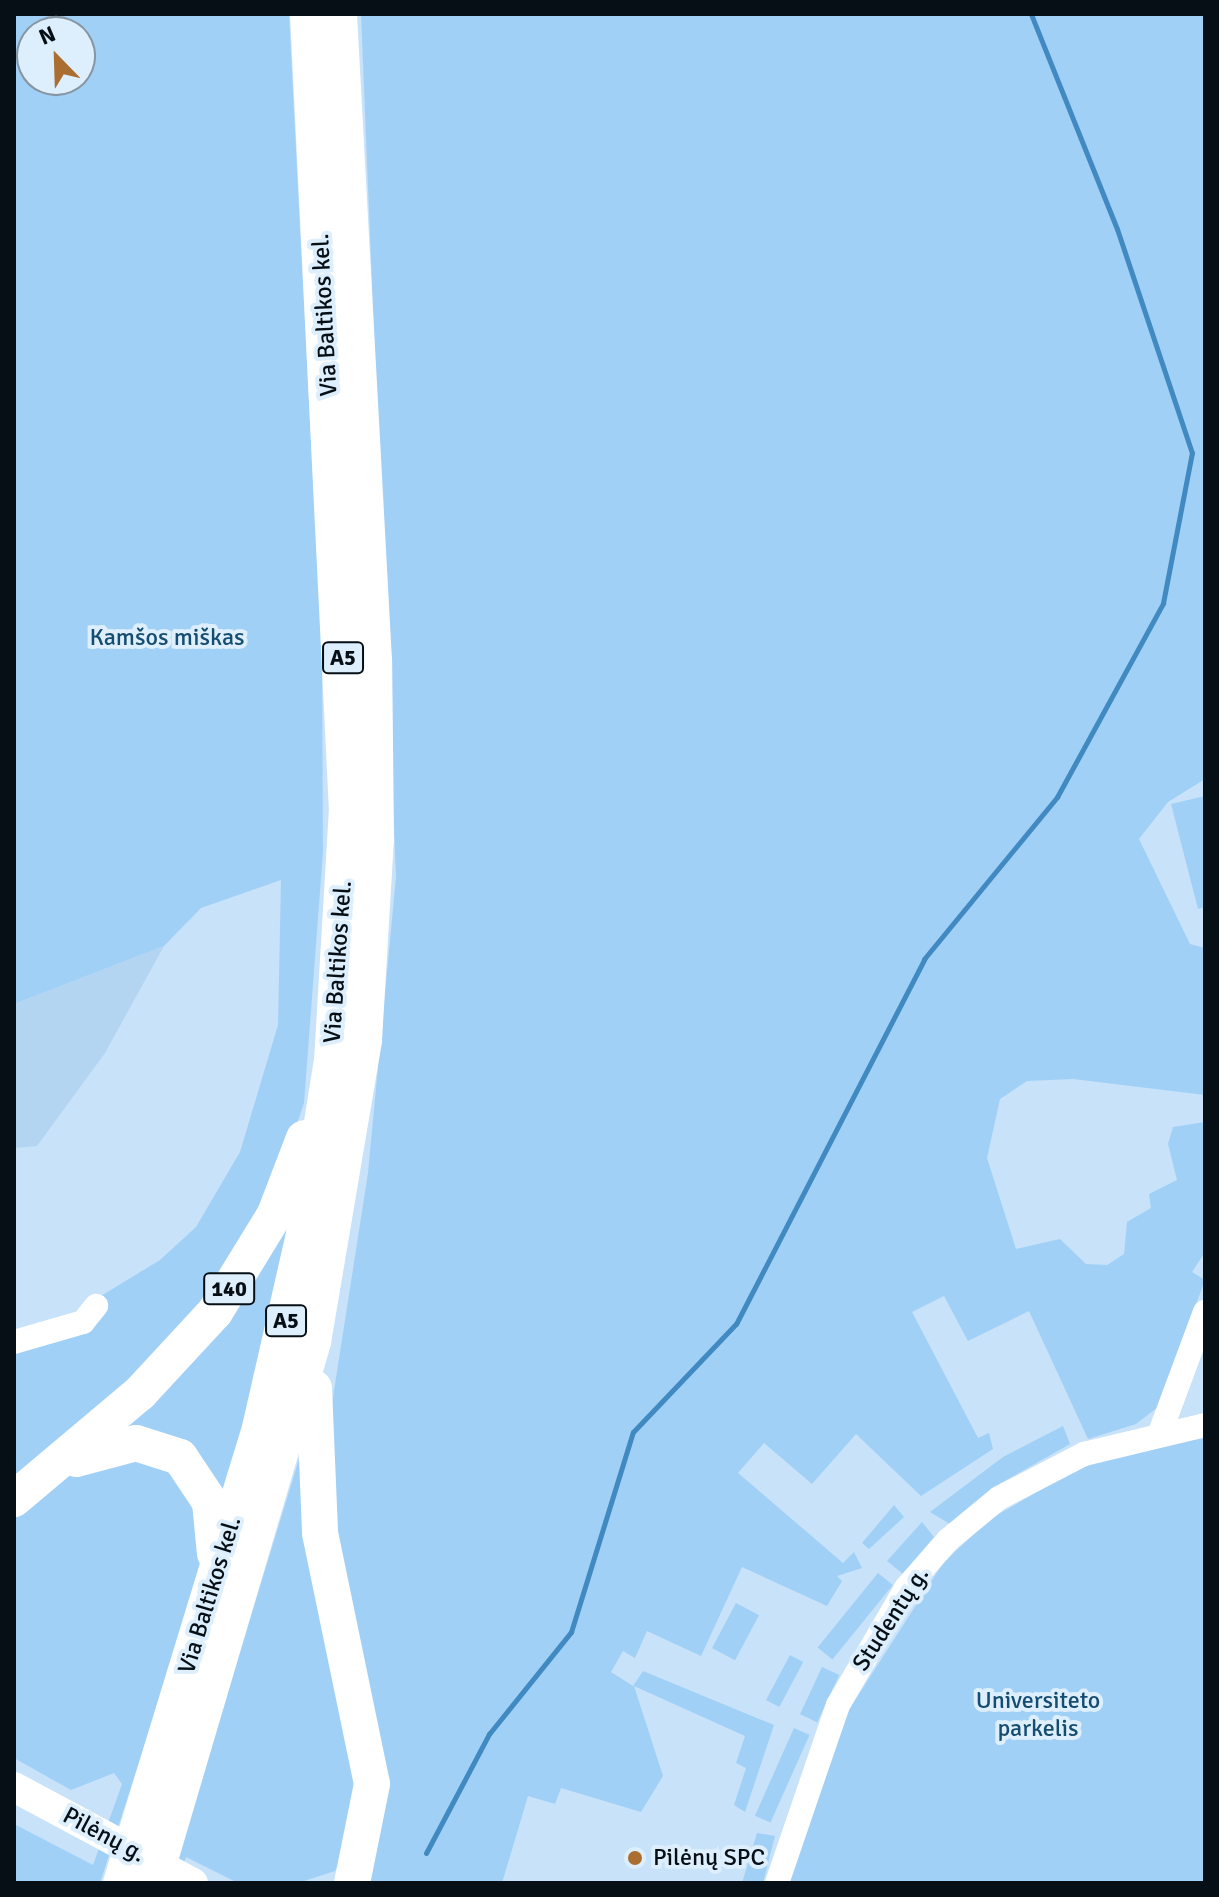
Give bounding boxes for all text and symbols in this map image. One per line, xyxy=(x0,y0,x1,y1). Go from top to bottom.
north arrow xyxy=(16,16,96,96)
text: N xyxy=(35,20,60,51)
street label: Via Baltikos kel. xyxy=(306,233,344,397)
park label: Kamšos miškas xyxy=(89,624,245,652)
road number: A5 xyxy=(321,640,365,676)
street label: Via Baltikos kel. xyxy=(318,880,358,1044)
road number: 140 xyxy=(203,1271,255,1307)
road number: A5 xyxy=(264,1303,308,1339)
street label: Via Baltikos kel. xyxy=(172,1513,248,1677)
street label: Studentų g. xyxy=(847,1561,935,1677)
park label: Universiteto parkelis xyxy=(976,1687,1100,1743)
street label: Pilėnų g. xyxy=(58,1801,150,1869)
place label: Pilėnų SPC xyxy=(653,1844,765,1872)
marker: Pilėnų SPC xyxy=(624,1847,646,1869)

